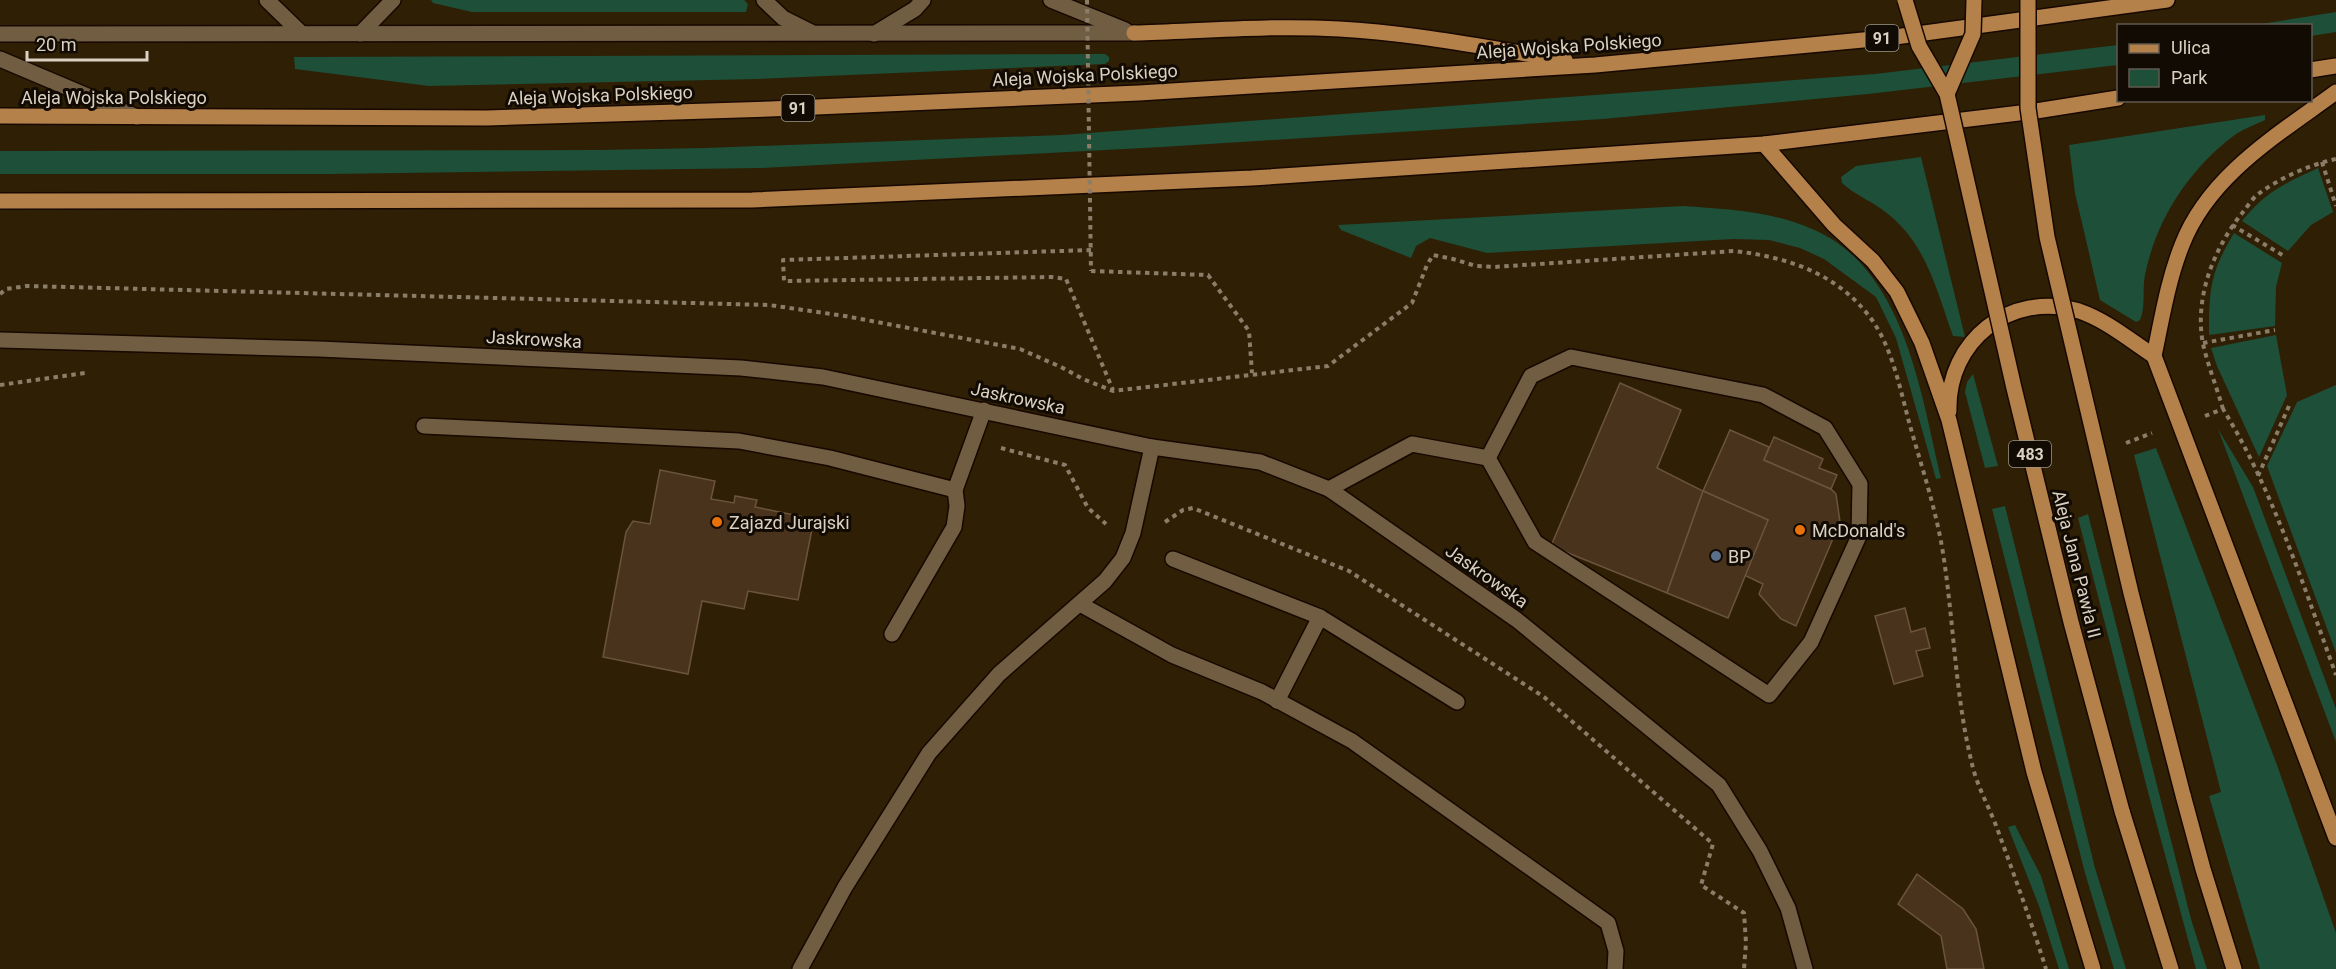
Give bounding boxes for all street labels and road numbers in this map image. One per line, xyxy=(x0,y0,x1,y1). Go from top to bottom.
road number: 91 xyxy=(1866,25,1898,51)
street label: Aleja Wojska Polskiego xyxy=(1476,29,1662,63)
street label: Aleja Wojska Polskiego xyxy=(992,60,1178,90)
street label: Aleja Wojska Polskiego xyxy=(507,81,693,109)
street label: Aleja Wojska Polskiego xyxy=(21,87,207,108)
road number: 91 xyxy=(782,95,814,121)
street label: Jaskrowska xyxy=(485,326,583,352)
street label: Jaskrowska xyxy=(969,378,1067,418)
road number: 483 xyxy=(2009,441,2051,467)
street label: Aleja Jana Pawła II xyxy=(2048,488,2106,640)
street label: Jaskrowska xyxy=(1442,540,1532,612)

